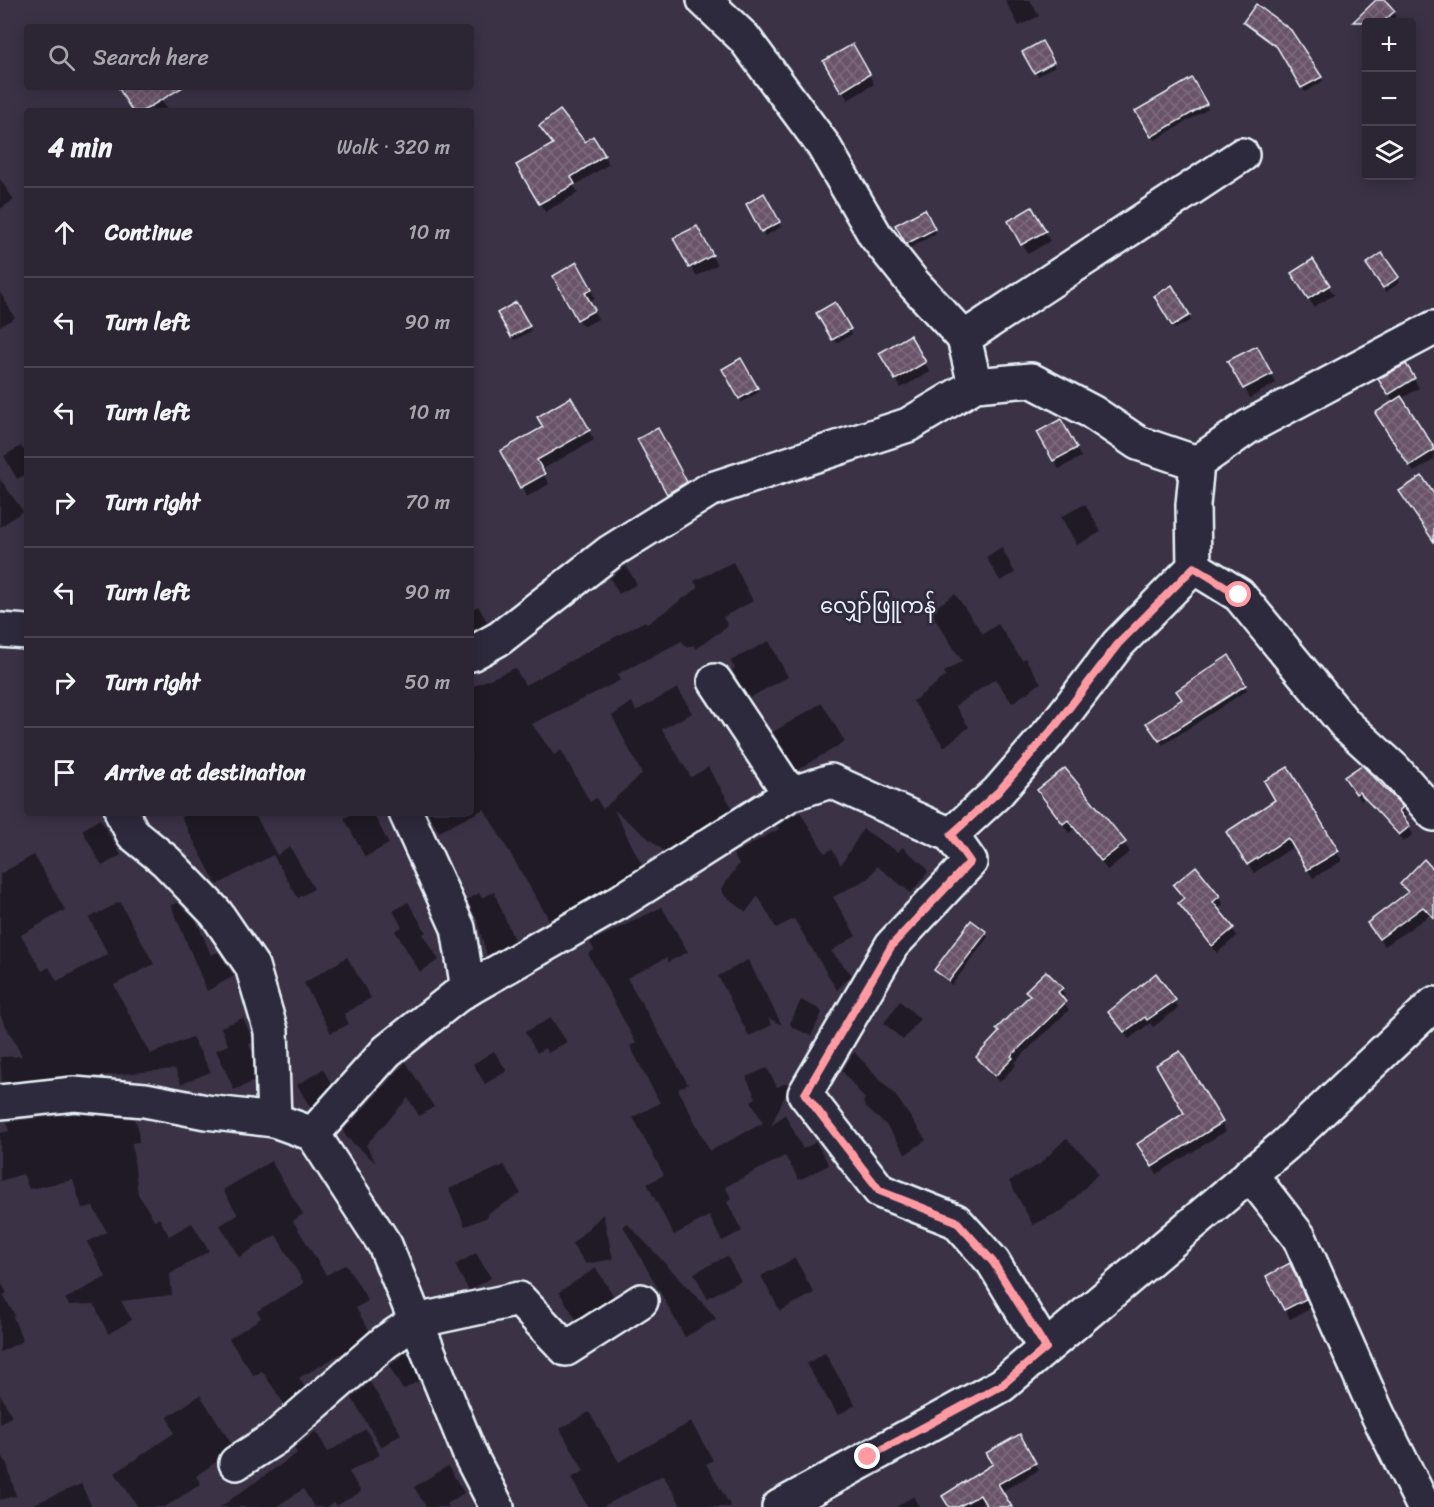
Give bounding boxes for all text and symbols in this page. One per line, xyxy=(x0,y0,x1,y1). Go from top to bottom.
map controls xyxy=(1362,18,1416,180)
button: + xyxy=(1362,18,1416,72)
search box xyxy=(24,24,474,90)
text: Search here xyxy=(93,38,209,77)
icon: search xyxy=(45,41,78,74)
button: − xyxy=(1362,72,1416,126)
text: 4 min xyxy=(48,124,112,170)
button: layers xyxy=(1362,126,1416,180)
text: Walk · 320 m xyxy=(337,130,450,165)
text: Continue xyxy=(105,213,193,252)
text: 10 m xyxy=(408,215,450,250)
icon: ahead xyxy=(48,216,81,249)
text: Turn left xyxy=(105,303,190,342)
text: 90 m xyxy=(405,305,450,340)
icon: left xyxy=(48,306,81,339)
text: Turn left xyxy=(105,393,190,432)
text: 10 m xyxy=(408,395,450,430)
icon: left xyxy=(48,396,81,429)
text: Turn right xyxy=(105,483,200,522)
text: 70 m xyxy=(405,485,450,520)
icon: right xyxy=(48,486,81,519)
text: Turn left xyxy=(105,573,190,612)
text: 90 m xyxy=(405,575,450,610)
icon: left xyxy=(48,576,81,609)
route start xyxy=(1225,581,1251,607)
district label: လျှော်ဖြူကန် xyxy=(820,587,936,625)
text: Turn right xyxy=(105,663,200,702)
text: 50 m xyxy=(405,665,450,700)
icon: right xyxy=(48,666,81,699)
text: Arrive at destination xyxy=(105,753,306,792)
icon: arrive xyxy=(48,756,81,789)
route end xyxy=(854,1443,880,1469)

